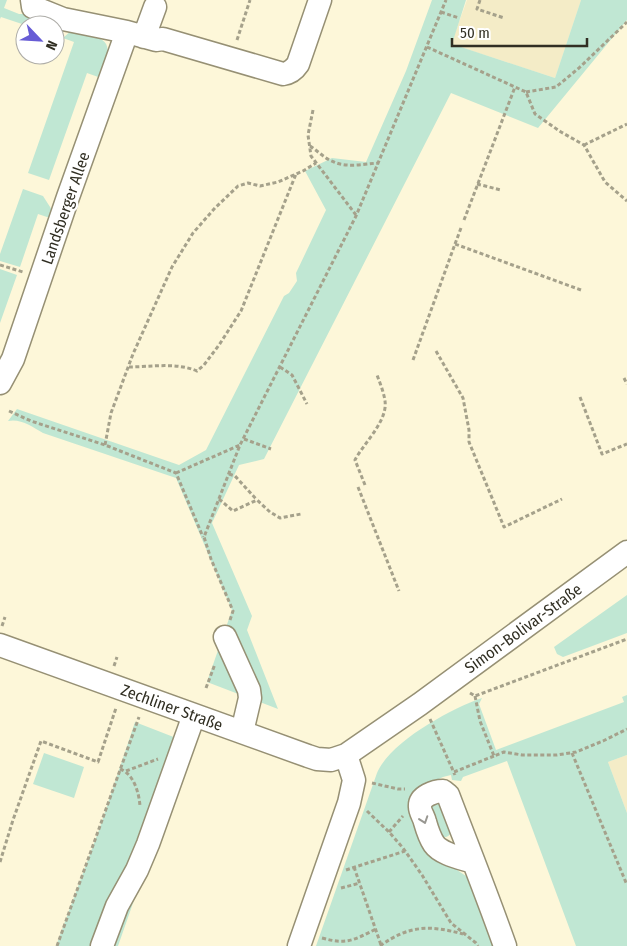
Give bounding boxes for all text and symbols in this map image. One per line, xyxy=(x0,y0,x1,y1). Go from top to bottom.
north arrow xyxy=(15,15,65,65)
scale bar xyxy=(452,15,587,47)
text: 50 m xyxy=(460,24,490,42)
text: N xyxy=(42,38,61,53)
street label: Landsberger Allee xyxy=(37,149,94,267)
street label: Simon-Bolivar-Straße xyxy=(461,580,586,677)
street label: Zechliner Straße xyxy=(118,680,225,735)
one-way arrow xyxy=(419,815,429,824)

